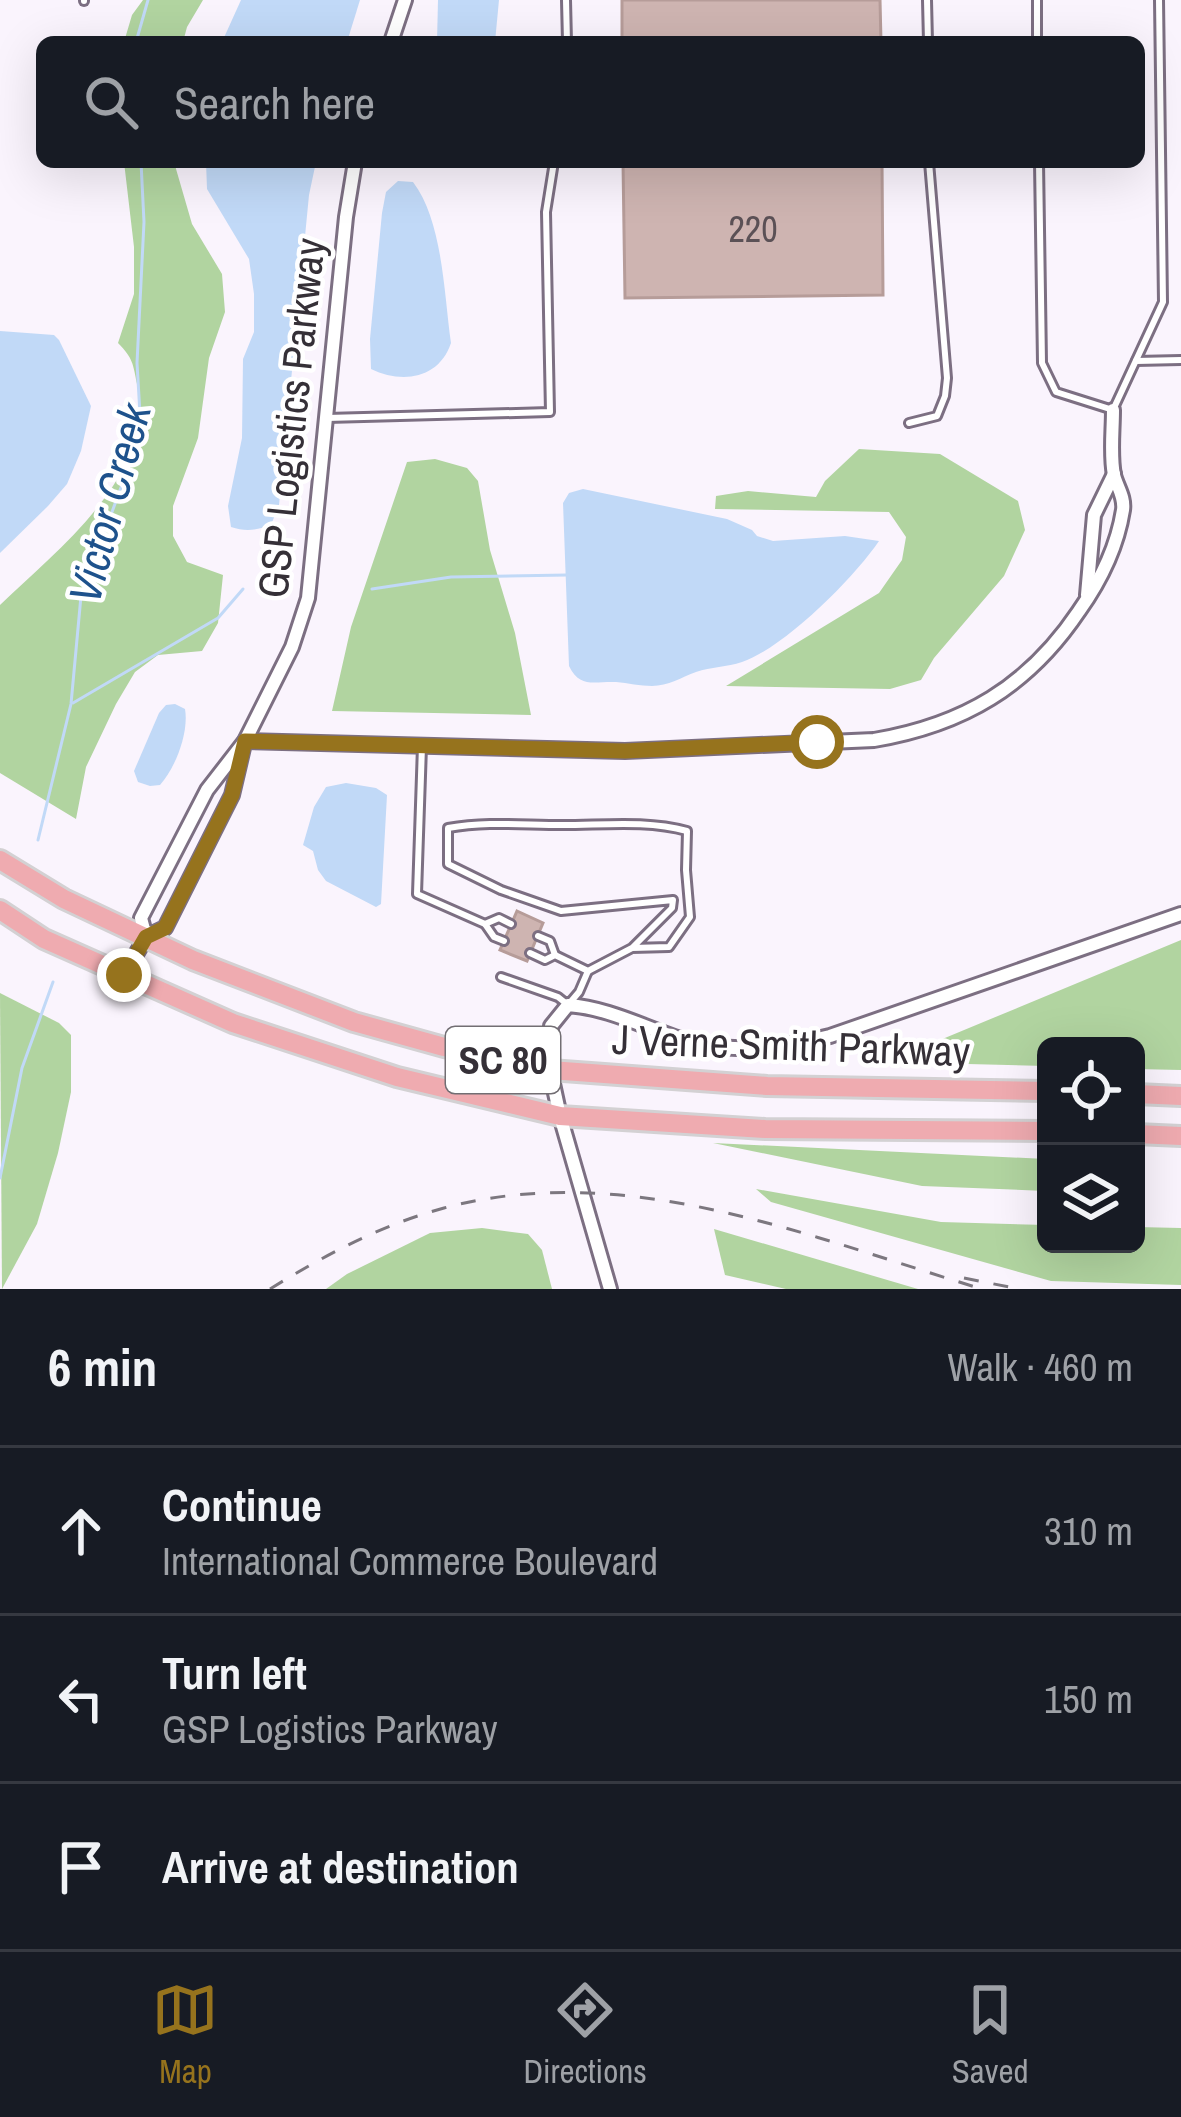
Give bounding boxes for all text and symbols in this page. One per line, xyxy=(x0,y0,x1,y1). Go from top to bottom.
search box xyxy=(36,36,1145,168)
icon: search xyxy=(78,69,144,135)
text: Search here xyxy=(174,72,375,133)
house number: 220 xyxy=(728,205,778,253)
street label: GSP Logistics Parkway xyxy=(244,235,338,601)
water label: Victor Creek xyxy=(53,395,165,610)
route start xyxy=(790,715,844,769)
route end xyxy=(97,948,151,1002)
street label: J Verne Smith Parkway xyxy=(611,1011,971,1079)
road number: SC 80 xyxy=(446,1027,560,1093)
map controls xyxy=(1037,1037,1145,1253)
button: locate xyxy=(1037,1037,1145,1145)
button: layers xyxy=(1037,1145,1145,1253)
text: 6 min xyxy=(48,1333,157,1402)
text: Walk · 460 m xyxy=(948,1341,1133,1393)
text: Continue xyxy=(162,1474,322,1535)
icon: ahead xyxy=(48,1498,114,1564)
text: 310 m xyxy=(1044,1505,1133,1557)
text: International Commerce Boulevard xyxy=(162,1535,658,1587)
text: Turn left xyxy=(162,1642,307,1703)
icon: left xyxy=(48,1666,114,1732)
text: 150 m xyxy=(1044,1673,1133,1725)
text: GSP Logistics Parkway xyxy=(162,1703,497,1755)
icon: arrive xyxy=(48,1834,114,1900)
text: Arrive at destination xyxy=(162,1836,519,1897)
tab: Map xyxy=(152,1977,218,2093)
tab: Directions xyxy=(523,1977,647,2093)
tab: Saved xyxy=(952,1977,1028,2093)

